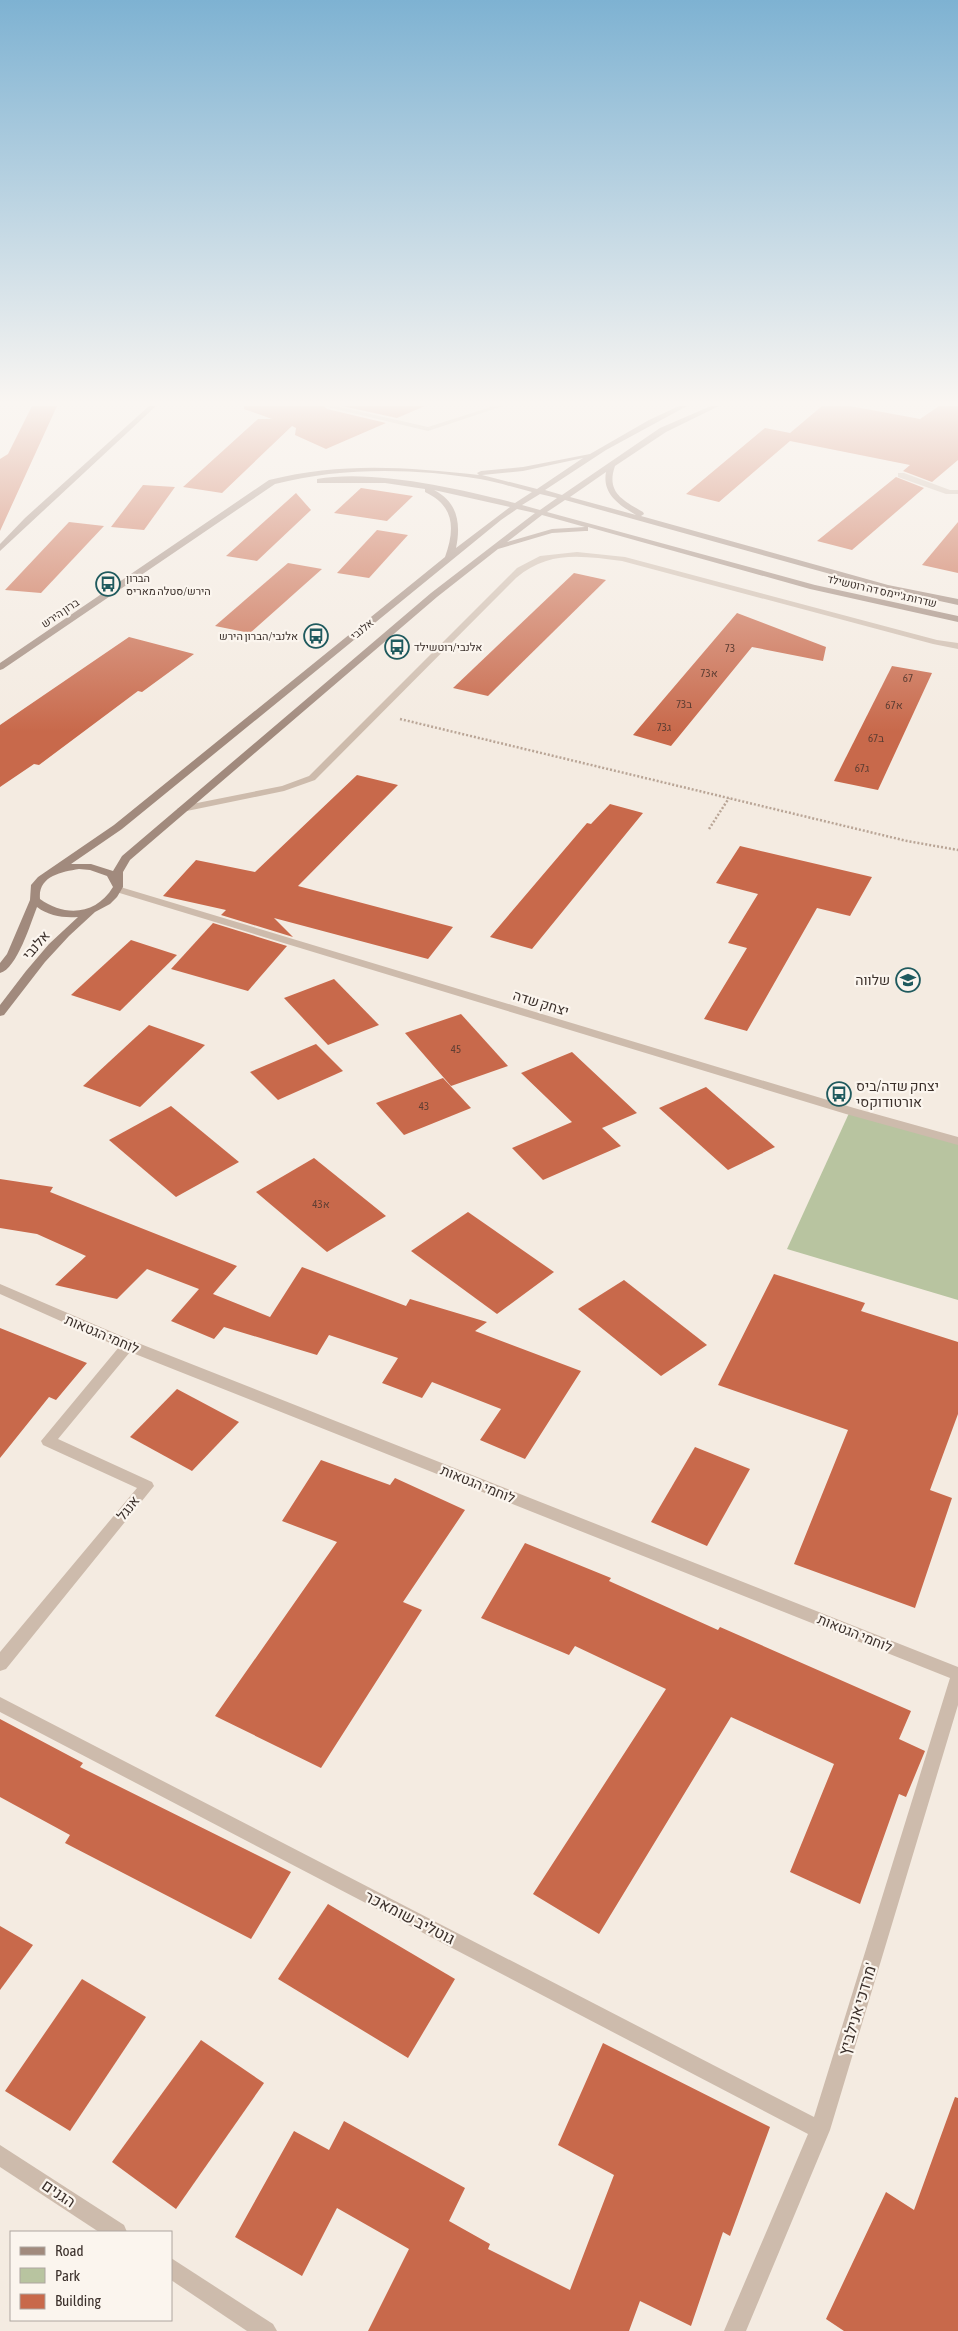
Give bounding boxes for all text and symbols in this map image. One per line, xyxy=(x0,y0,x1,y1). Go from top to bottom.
bus stop icon: הברון הירש/סטלה מאריס xyxy=(95,571,121,597)
place label: הברון הירש/סטלה מאריס xyxy=(126,572,211,597)
street label: שדרות ג'יימס דה רוטשילד xyxy=(826,573,938,609)
street label: ברון הירש xyxy=(39,596,81,630)
street label: אלנבי xyxy=(348,616,376,642)
bus stop icon: אלנבי/הברון הירש xyxy=(303,623,329,649)
place label: אלנבי/הברון הירש xyxy=(219,630,298,642)
bus stop icon: אלנבי/רוטשילד xyxy=(384,634,410,660)
place label: אלנבי/רוטשילד xyxy=(414,641,482,653)
house number: 73 xyxy=(725,642,735,654)
house number: 73א xyxy=(700,667,718,679)
house number: 67 xyxy=(903,672,913,684)
house number: 73ב xyxy=(676,698,692,710)
house number: 67א xyxy=(885,699,903,711)
house number: 73ג xyxy=(657,721,671,733)
house number: 67ב xyxy=(868,732,884,744)
house number: 67ג xyxy=(855,762,869,774)
street label: אלנבי xyxy=(19,927,53,963)
school or university icon: שלווה xyxy=(895,967,921,993)
place label: שלווה xyxy=(855,972,890,988)
street label: יצחק שדה xyxy=(511,987,571,1019)
house number: 45 xyxy=(451,1043,461,1055)
place label: יצחק שדה/ביס אורטודוקסי xyxy=(856,1078,939,1110)
bus stop icon: יצחק שדה/ביס אורטודוקסי xyxy=(826,1081,852,1107)
house number: 43 xyxy=(419,1100,429,1112)
house number: 43א xyxy=(312,1198,330,1210)
street label: לוחמי הגטאות xyxy=(63,1311,141,1357)
street label: לוחמי הגטאות xyxy=(438,1462,518,1506)
street label: אנגל xyxy=(113,1493,143,1523)
street label: לוחמי הגטאות xyxy=(815,1611,895,1655)
street label: גוטליב שומאכר xyxy=(362,1887,458,1947)
street label: מרדכי אנילביץ' xyxy=(834,1960,880,2057)
street label: הגנים xyxy=(39,2175,79,2211)
legend xyxy=(10,2231,172,2321)
text: Road xyxy=(55,2242,84,2259)
text: Park xyxy=(55,2267,80,2284)
text: Building xyxy=(55,2292,101,2309)

